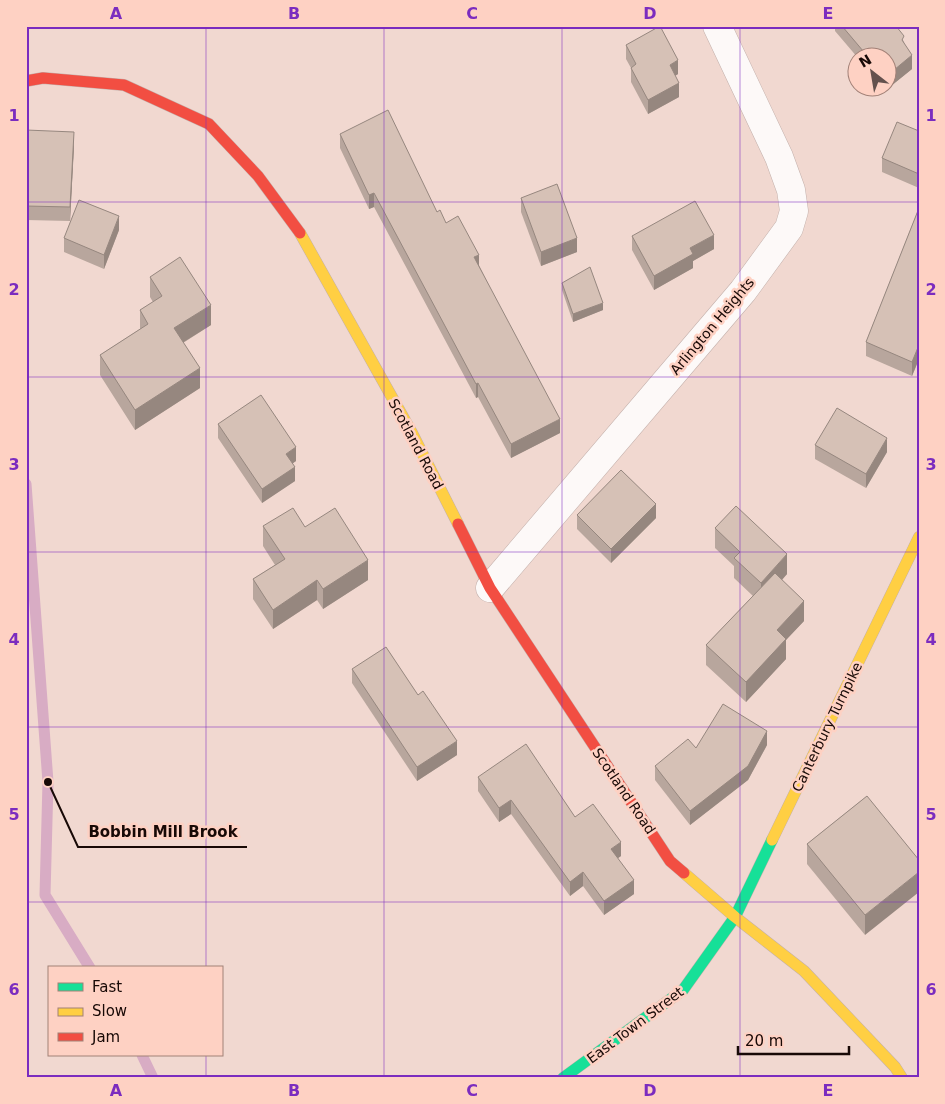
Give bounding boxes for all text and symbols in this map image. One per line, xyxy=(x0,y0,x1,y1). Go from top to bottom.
text: A xyxy=(110,4,123,23)
text: B xyxy=(288,4,300,23)
text: C xyxy=(466,4,478,23)
text: D xyxy=(643,4,657,23)
text: E xyxy=(823,4,833,23)
north arrow xyxy=(848,48,898,98)
text: N xyxy=(856,51,874,71)
text: 1 xyxy=(8,106,20,125)
text: 1 xyxy=(925,106,937,125)
street label: Arlington Heights xyxy=(667,274,757,378)
text: 2 xyxy=(8,280,20,299)
text: 2 xyxy=(925,280,937,299)
street label: Scotland Road xyxy=(385,396,447,492)
text: 3 xyxy=(8,455,20,474)
text: 3 xyxy=(925,455,937,474)
text: 4 xyxy=(8,630,20,649)
text: 4 xyxy=(925,630,937,649)
street label: Canterbury Turnpike xyxy=(789,660,865,794)
street label: Scotland Road xyxy=(589,745,659,837)
text: 5 xyxy=(8,805,20,824)
text: 5 xyxy=(925,805,937,824)
callout: Bobbin Mill Brook xyxy=(78,817,247,847)
text: Bobbin Mill Brook xyxy=(88,823,239,841)
legend xyxy=(48,966,222,1056)
text: Fast xyxy=(92,978,122,996)
text: 6 xyxy=(8,980,20,999)
text: 6 xyxy=(925,980,937,999)
street label: East Town Street xyxy=(584,983,687,1067)
text: Slow xyxy=(92,1002,127,1020)
scale bar xyxy=(738,1024,849,1056)
text: Jam xyxy=(91,1028,120,1046)
text: 20 m xyxy=(745,1032,783,1050)
text: A xyxy=(110,1081,123,1100)
text: B xyxy=(288,1081,300,1100)
text: C xyxy=(466,1081,478,1100)
text: D xyxy=(643,1081,657,1100)
text: E xyxy=(823,1081,833,1100)

